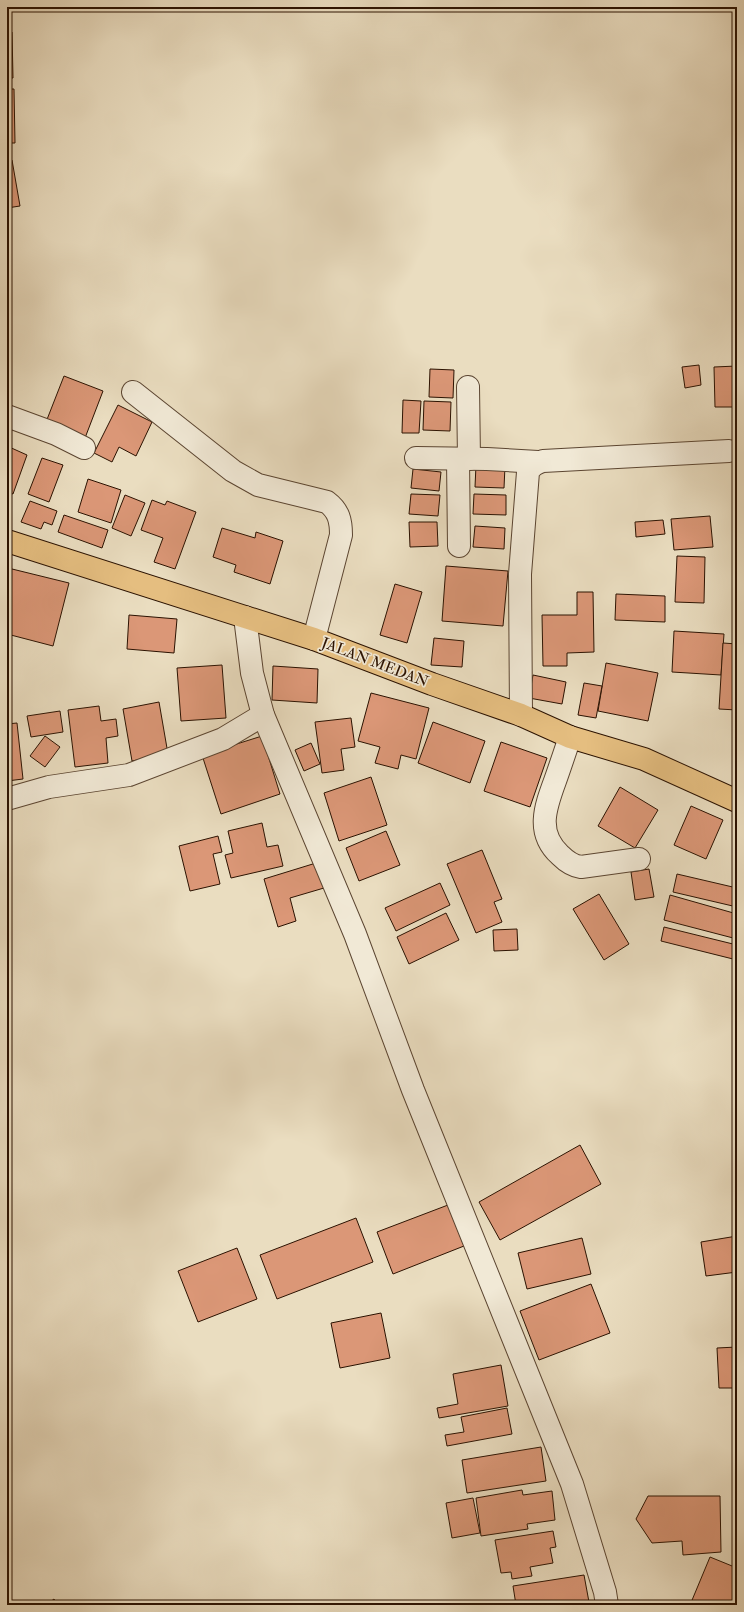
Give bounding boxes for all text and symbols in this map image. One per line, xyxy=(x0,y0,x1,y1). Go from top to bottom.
street label: JALAN MEDAN xyxy=(317,633,432,693)

